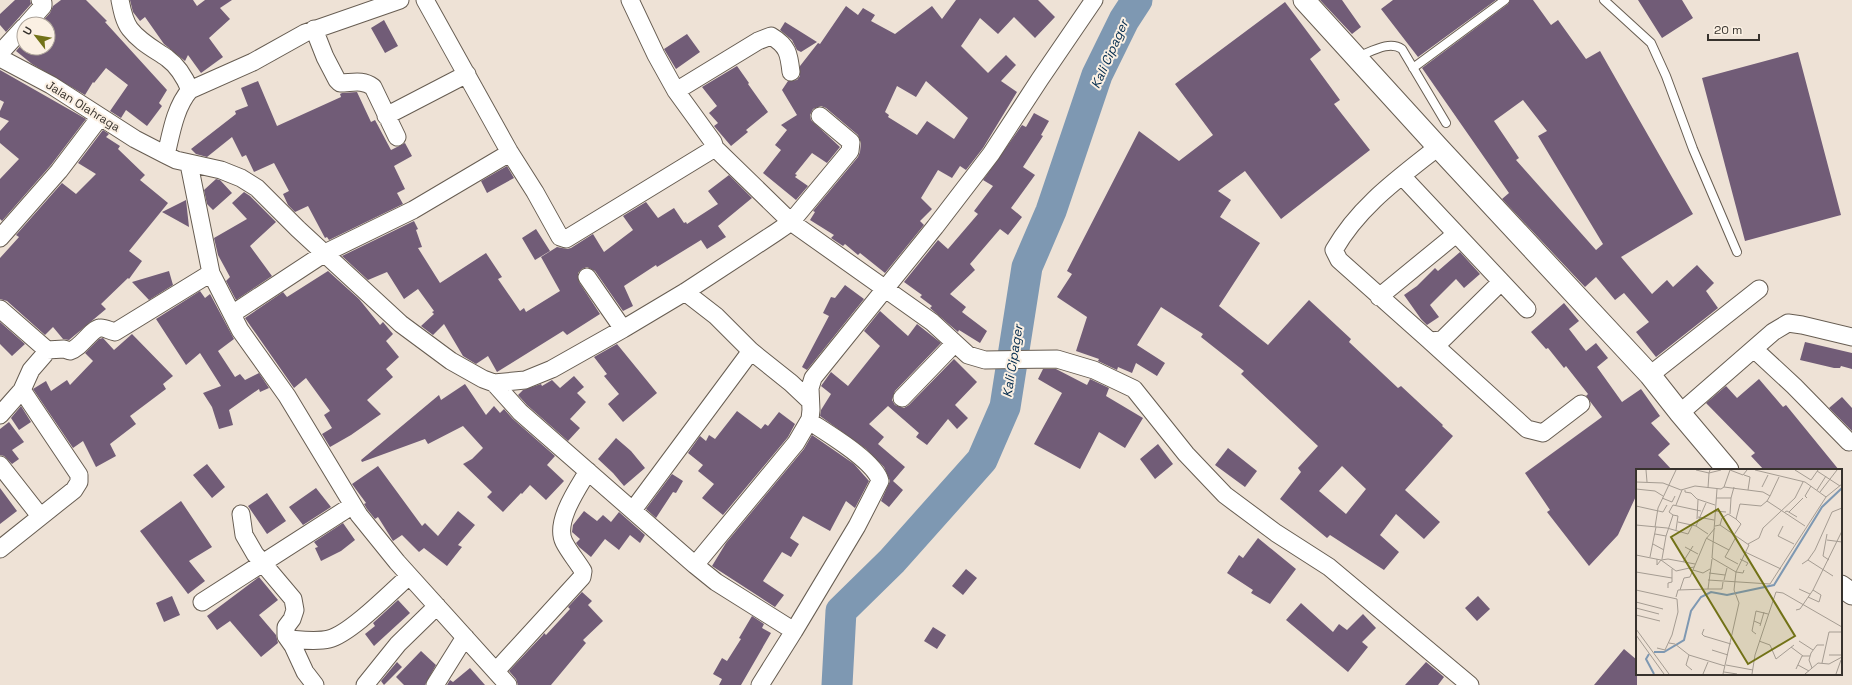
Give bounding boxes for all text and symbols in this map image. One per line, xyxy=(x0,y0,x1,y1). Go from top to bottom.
water label: Kali Cipager xyxy=(1087,15,1133,91)
north arrow xyxy=(16,16,56,56)
scale bar xyxy=(1708,16,1759,42)
text: 20 m xyxy=(1714,22,1742,38)
text: U xyxy=(20,24,35,38)
street label: Jalan Olahraga xyxy=(43,77,123,135)
water label: Kali Cipager xyxy=(998,321,1027,399)
inset map xyxy=(1636,469,1842,675)

